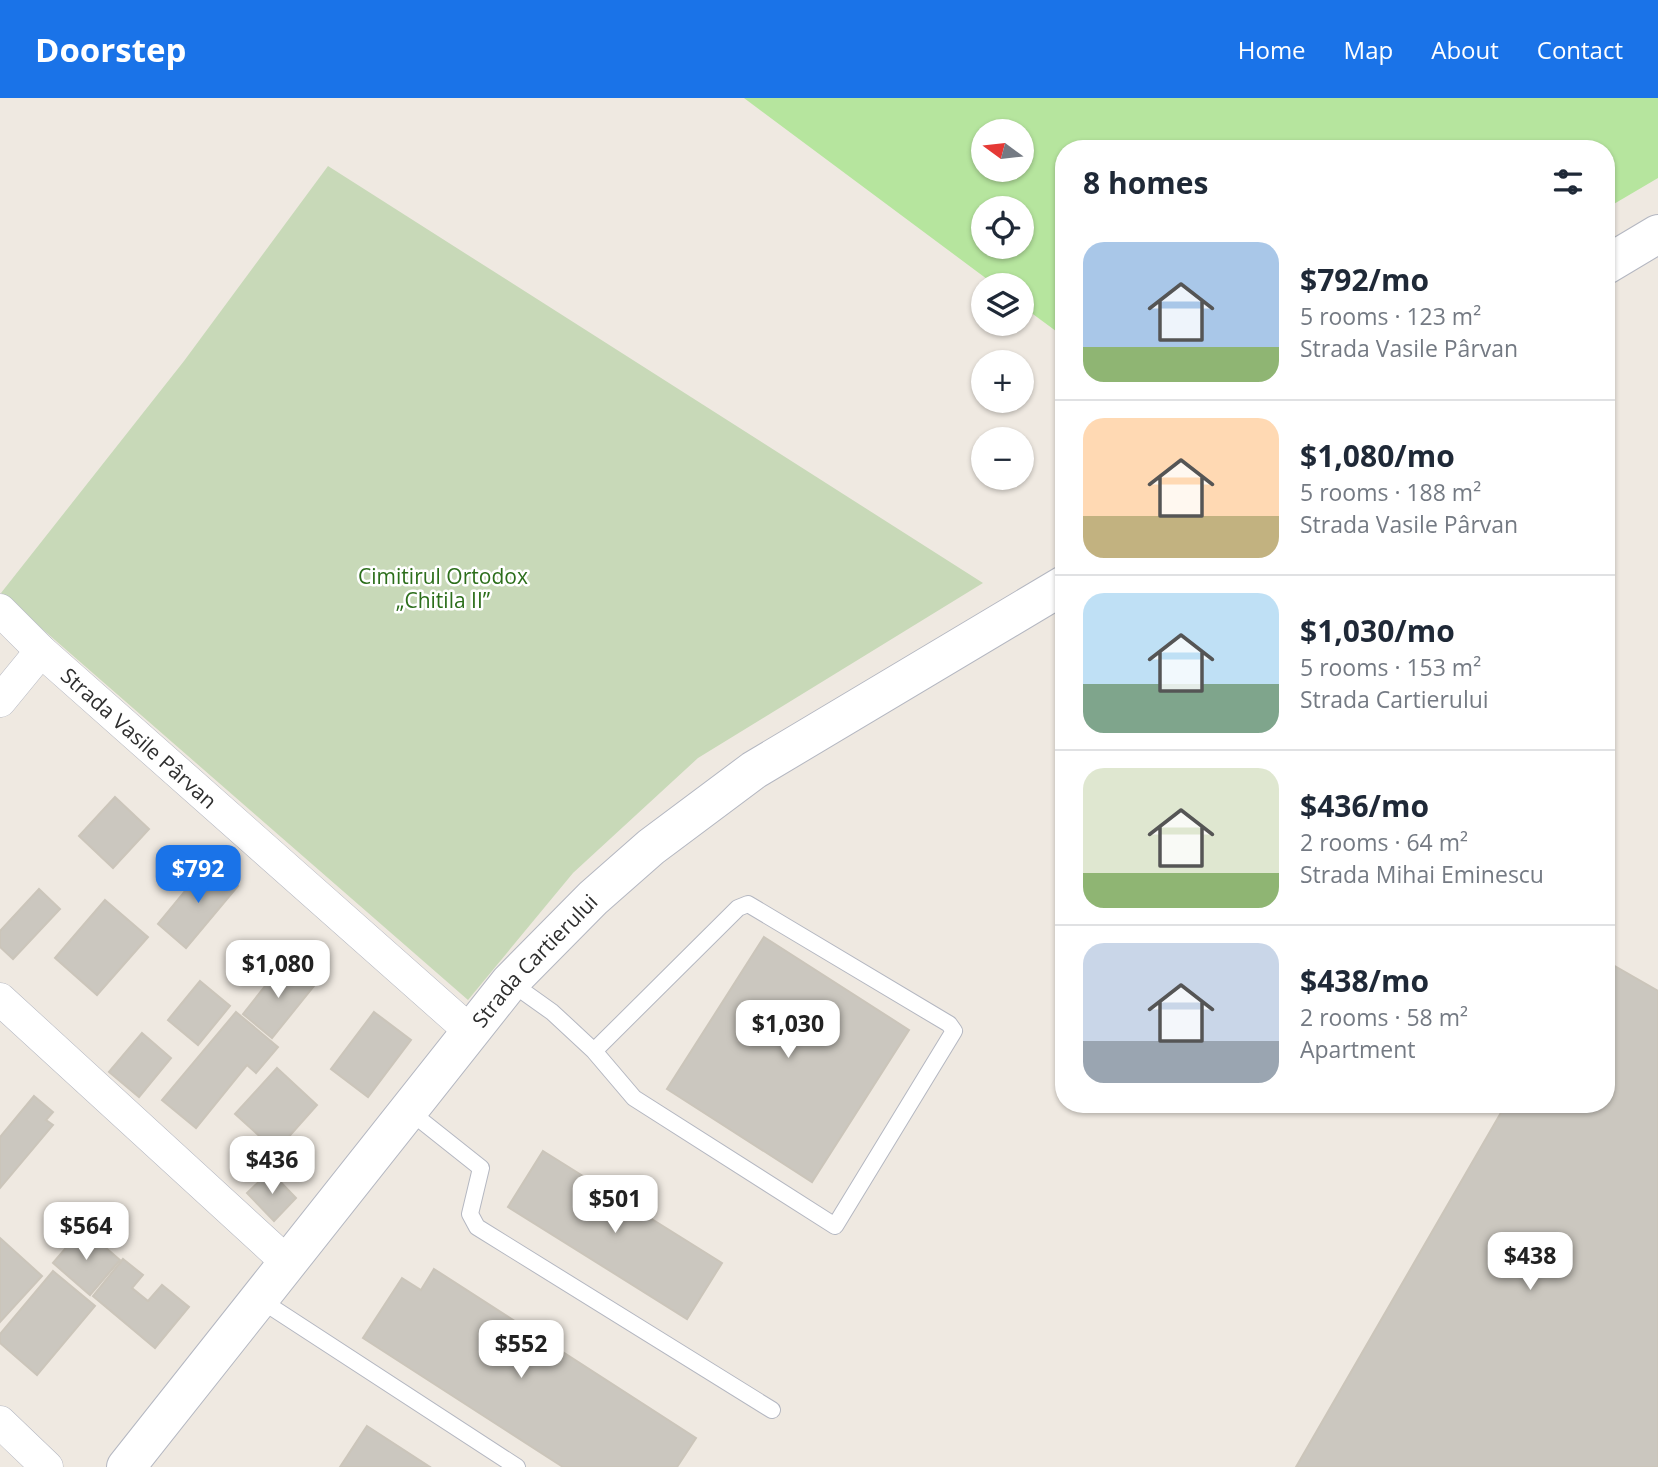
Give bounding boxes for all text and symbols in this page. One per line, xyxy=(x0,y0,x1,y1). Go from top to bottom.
text: Doorstep xyxy=(35,27,186,72)
text: Home xyxy=(1238,33,1306,66)
text: Map xyxy=(1344,33,1393,66)
text: About xyxy=(1431,33,1499,66)
text: Contact xyxy=(1537,33,1623,66)
north arrow xyxy=(971,119,1034,182)
map controls xyxy=(971,119,1034,490)
text: 8 homes xyxy=(1083,162,1208,203)
icon: filters xyxy=(1549,163,1587,201)
button: locate xyxy=(971,196,1034,259)
text: $792/mo xyxy=(1300,259,1429,300)
icon: home xyxy=(1139,270,1223,354)
button: layers xyxy=(971,273,1034,336)
text: 5 rooms · 123 m² xyxy=(1300,300,1481,332)
text: Strada Vasile Pârvan xyxy=(1300,332,1518,364)
button: + xyxy=(971,350,1034,413)
button: − xyxy=(971,427,1034,490)
text: $1,080/mo xyxy=(1300,435,1455,476)
icon: home xyxy=(1139,446,1223,530)
text: 5 rooms · 188 m² xyxy=(1300,476,1481,508)
text: Strada Vasile Pârvan xyxy=(1300,508,1518,540)
park label: Cimitirul Ortodox „Chitila II” xyxy=(358,562,528,614)
text: $1,030/mo xyxy=(1300,610,1455,651)
icon: home xyxy=(1139,621,1223,705)
text: 5 rooms · 153 m² xyxy=(1300,651,1481,683)
street label: Strada Vasile Pârvan xyxy=(55,661,223,814)
text: Strada Cartierului xyxy=(1300,683,1489,715)
text: $436/mo xyxy=(1300,785,1429,826)
icon: home xyxy=(1139,796,1223,880)
text: 2 rooms · 64 m² xyxy=(1300,826,1468,858)
pin: $792 xyxy=(157,846,239,905)
text: $792 xyxy=(172,852,224,884)
text: Strada Mihai Eminescu xyxy=(1300,858,1544,890)
street label: Strada Cartierului xyxy=(466,888,603,1033)
pin: $1,080 xyxy=(221,940,335,1000)
text: $1,080 xyxy=(242,947,314,979)
text: $438/mo xyxy=(1300,960,1429,1001)
icon: home xyxy=(1139,971,1223,1055)
pin: $1,030 xyxy=(731,1000,845,1060)
text: 2 rooms · 58 m² xyxy=(1300,1001,1468,1033)
text: $1,030 xyxy=(752,1007,824,1039)
text: Apartment xyxy=(1300,1033,1416,1065)
pin: $436 xyxy=(231,1136,313,1196)
text: $436 xyxy=(246,1143,298,1175)
pin: $501 xyxy=(574,1176,656,1235)
text: $501 xyxy=(589,1182,641,1214)
pin: $564 xyxy=(45,1202,127,1262)
text: $564 xyxy=(60,1209,112,1241)
pin: $438 xyxy=(1489,1232,1571,1292)
text: $438 xyxy=(1504,1239,1556,1271)
pin: $552 xyxy=(480,1320,562,1380)
text: $552 xyxy=(495,1327,547,1359)

